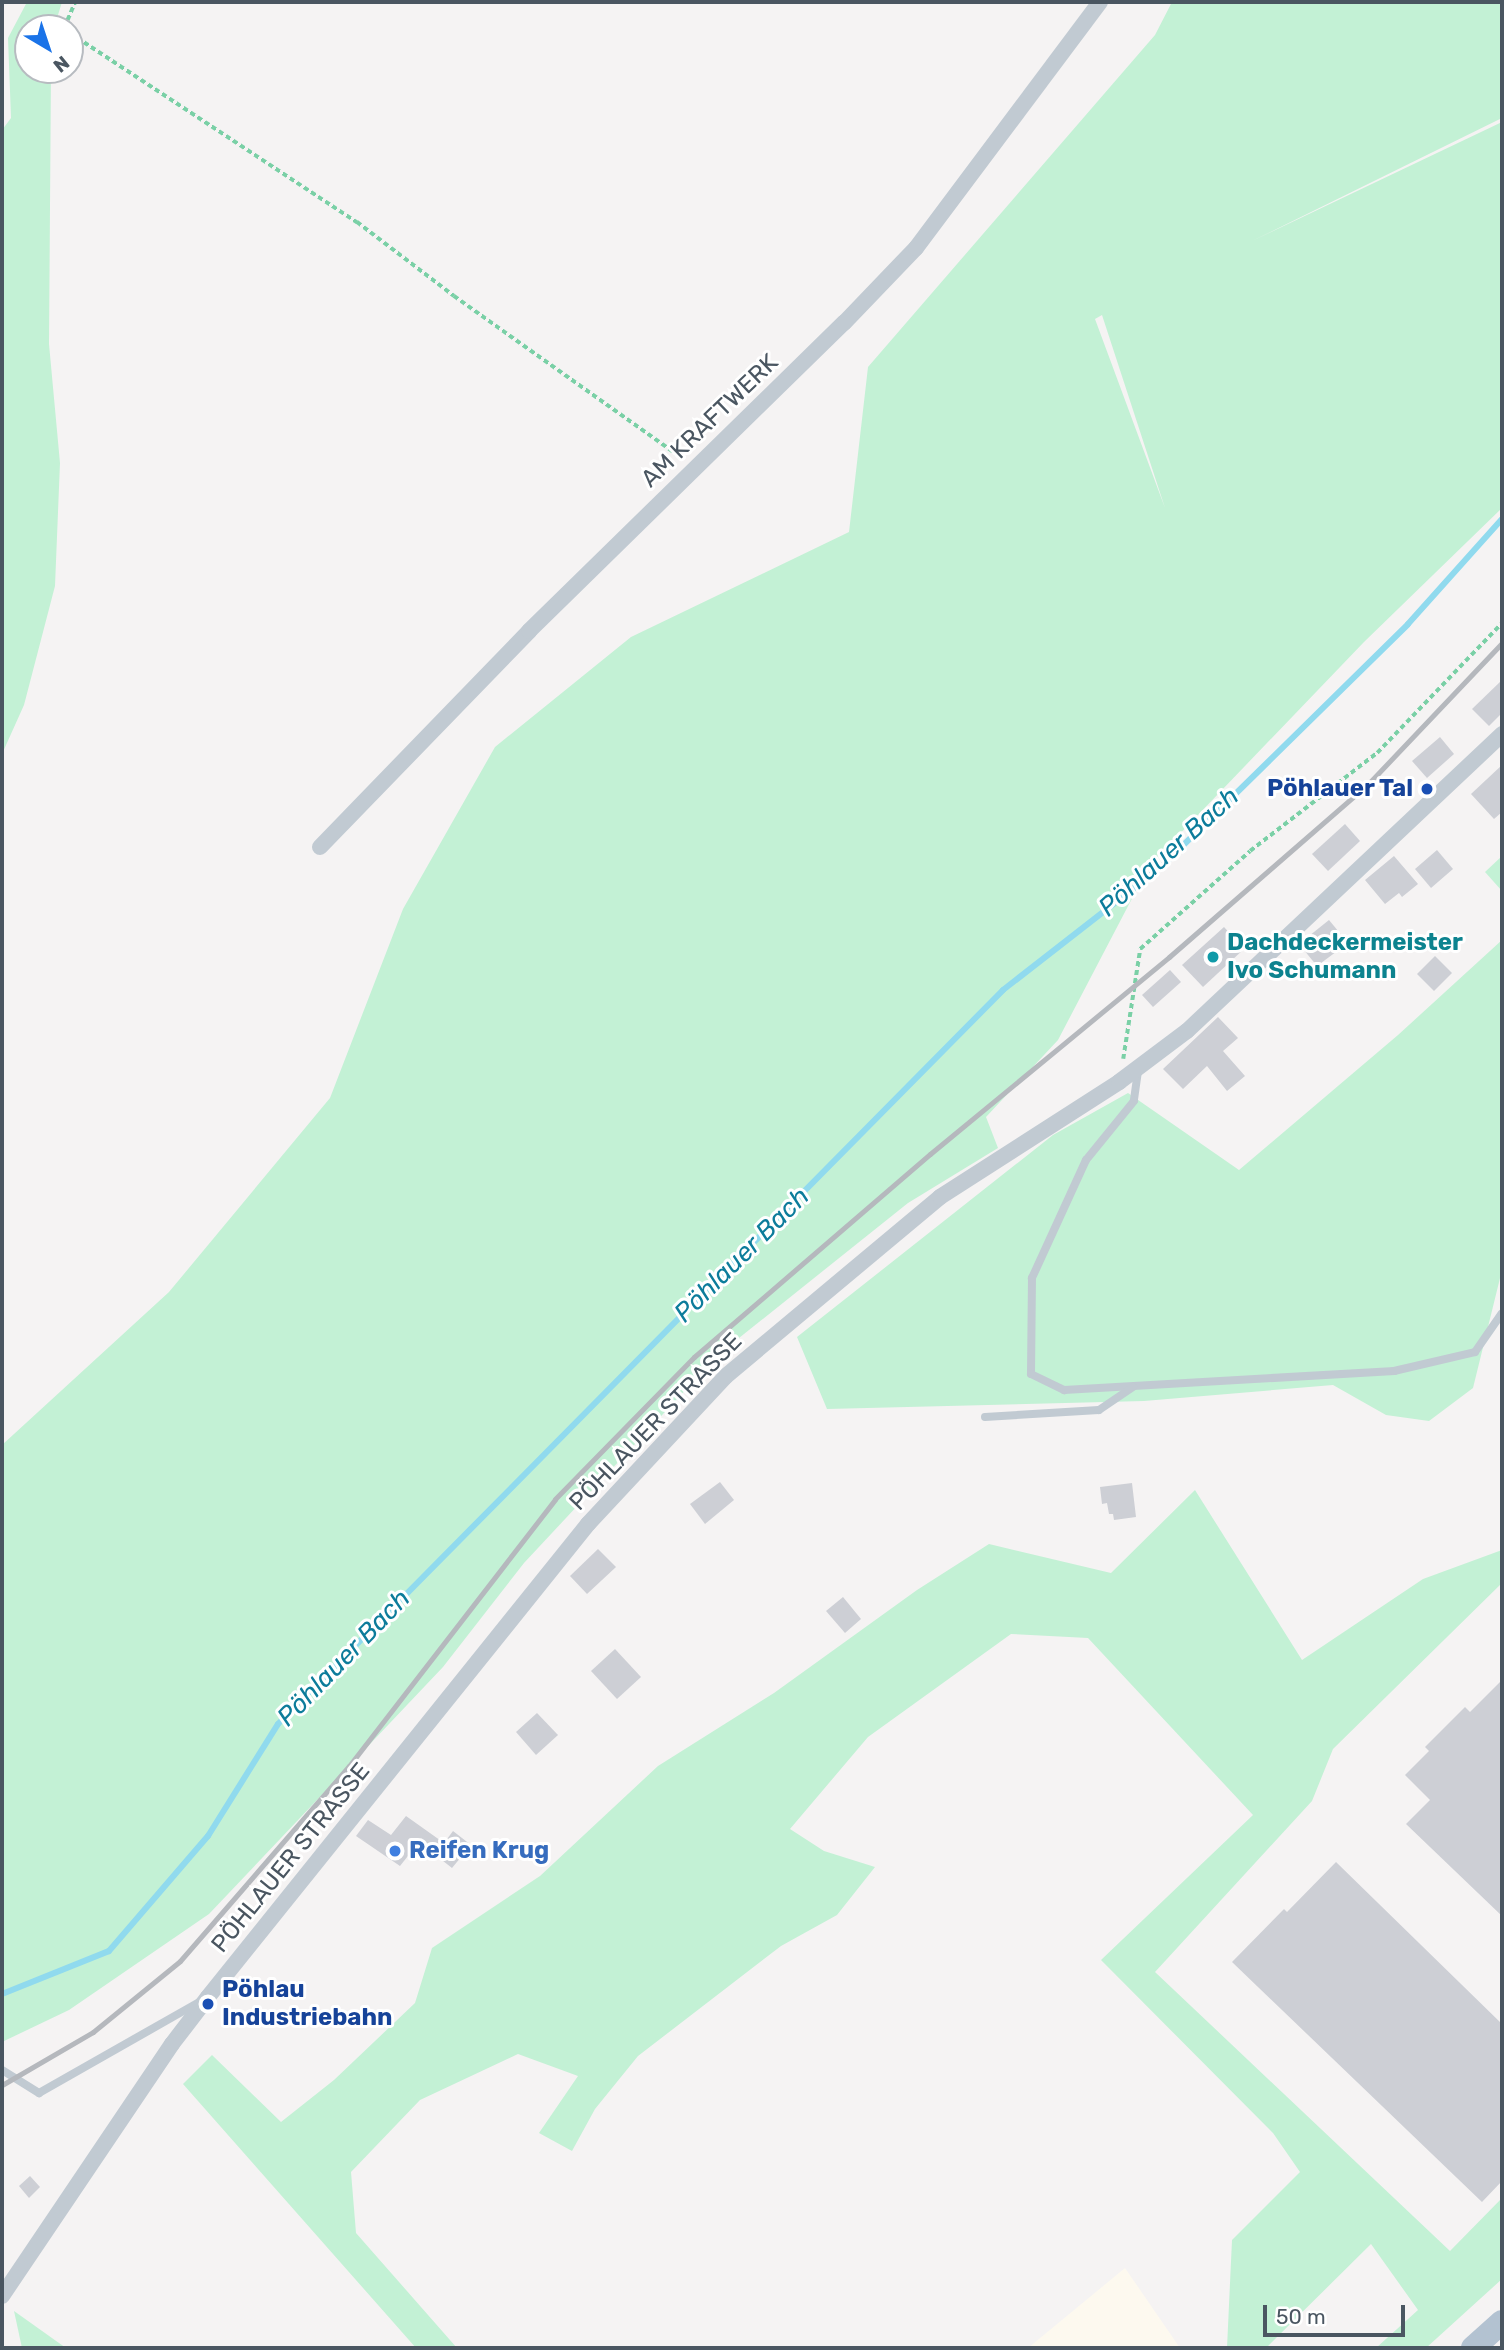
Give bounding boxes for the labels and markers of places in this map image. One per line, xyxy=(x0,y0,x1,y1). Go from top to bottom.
place label: Pöhlauer Tal xyxy=(1266,775,1413,803)
marker: Pöhlauer Tal xyxy=(1419,781,1435,797)
place label: Dachdeckermeister Ivo Schumann xyxy=(1227,929,1463,985)
marker: Dachdeckermeister Ivo Schumann xyxy=(1205,949,1221,965)
place label: Reifen Krug xyxy=(409,1837,549,1865)
marker: Reifen Krug xyxy=(387,1843,403,1859)
place label: Pöhlau Industriebahn xyxy=(222,1976,393,2032)
marker: Pöhlau Industriebahn xyxy=(200,1996,216,2012)

